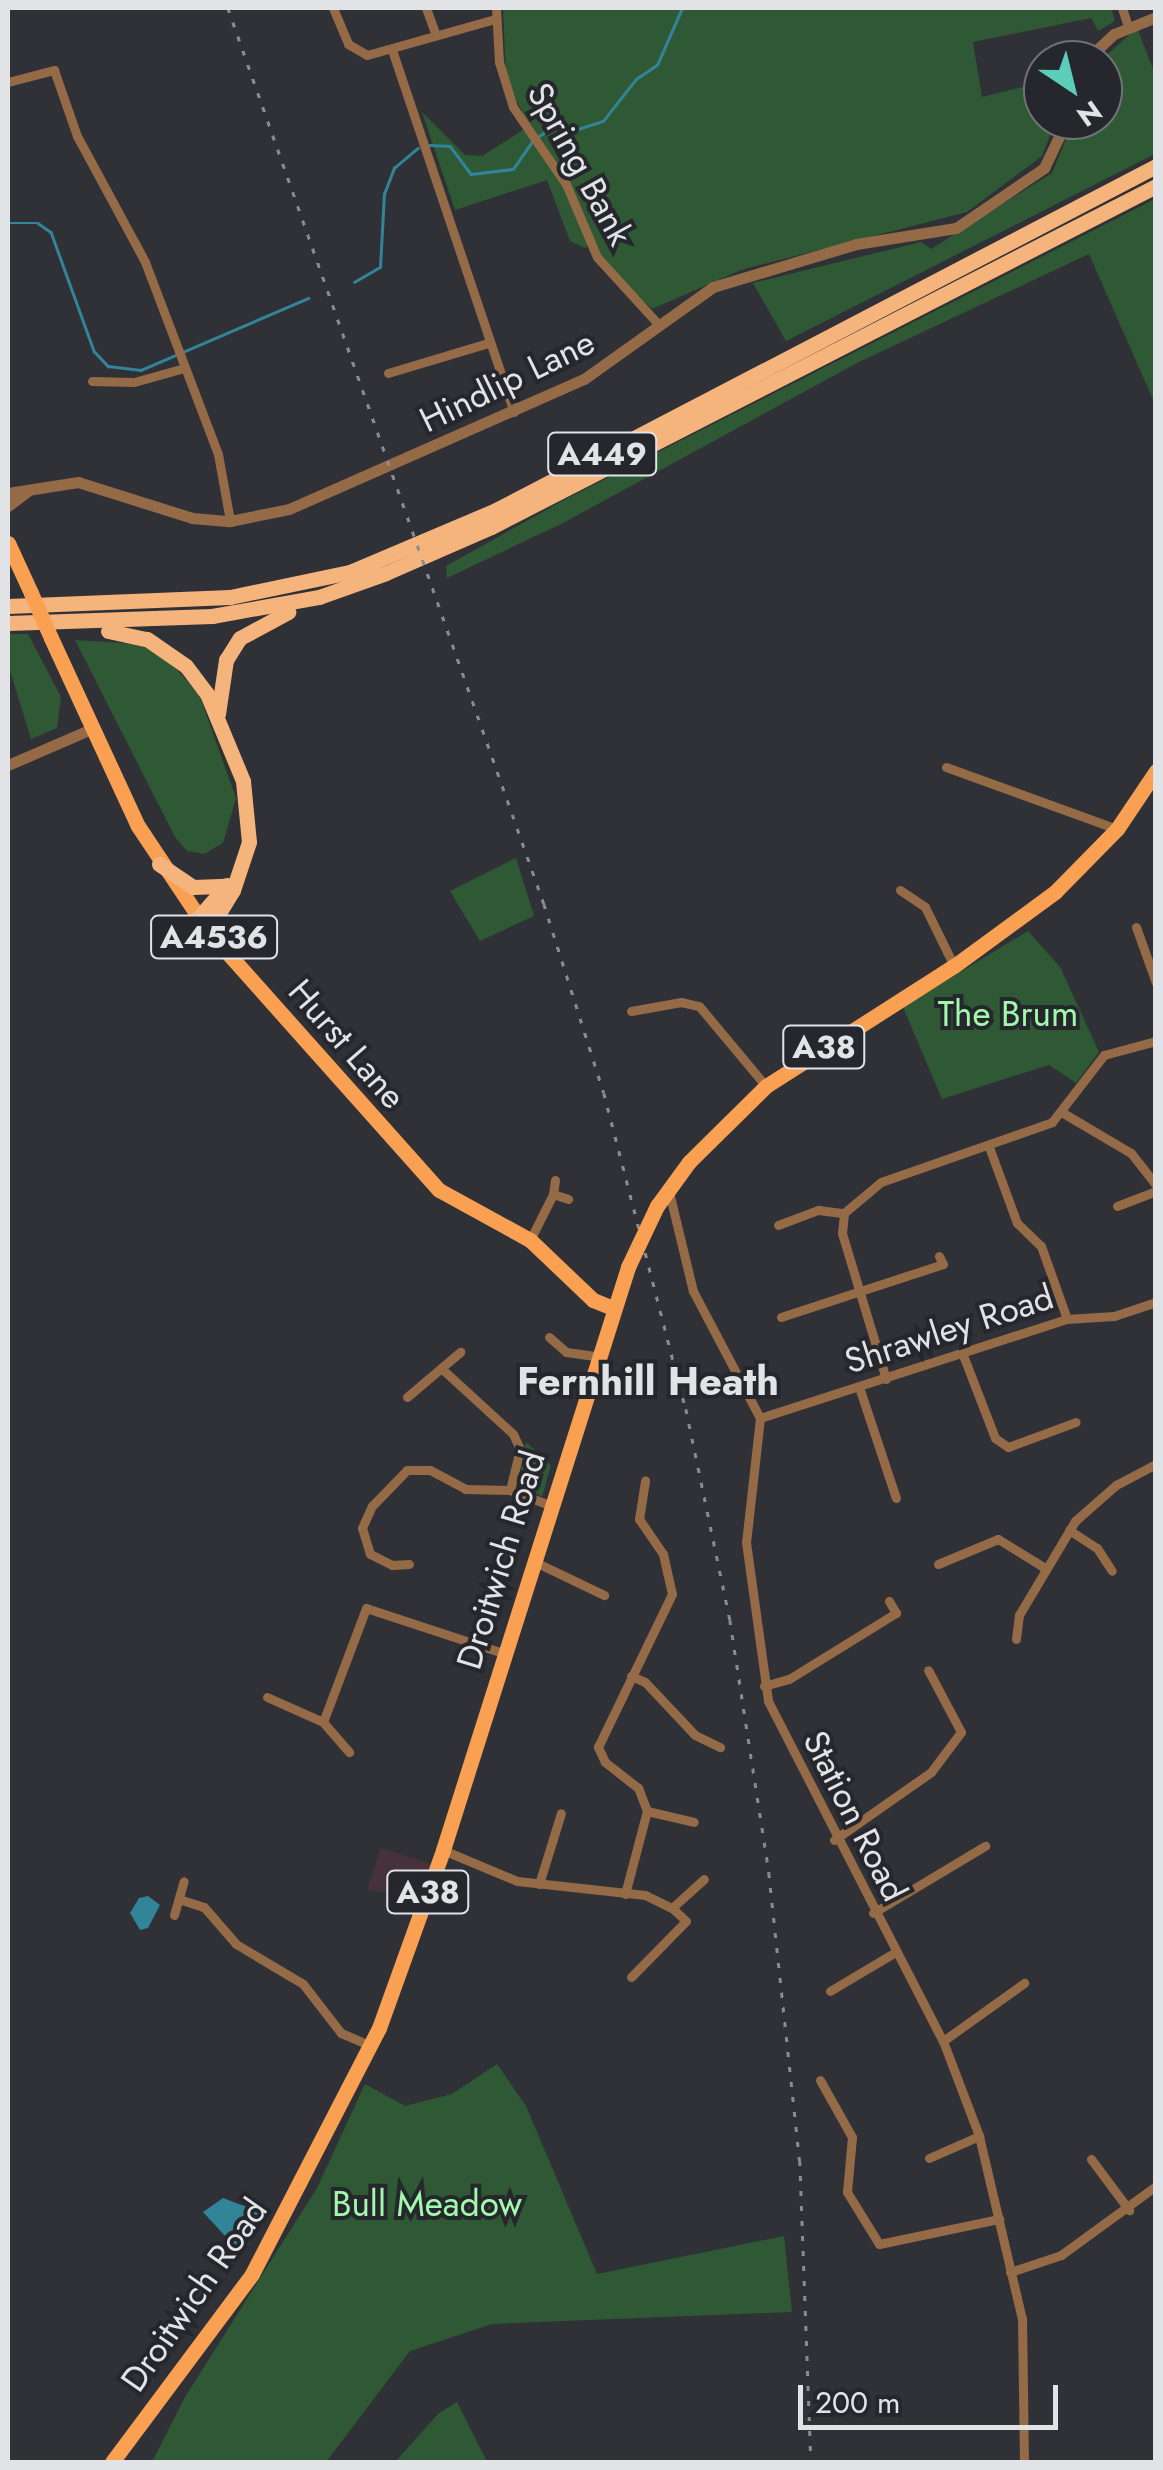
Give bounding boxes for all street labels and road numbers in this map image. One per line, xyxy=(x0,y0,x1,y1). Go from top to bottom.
street label: Spring Bank xyxy=(518,75,642,253)
street label: Hindlip Lane xyxy=(413,321,601,441)
road number: A449 xyxy=(547,427,657,481)
road number: A4536 xyxy=(149,910,279,964)
street label: Hurst Lane xyxy=(280,971,414,1117)
road number: A38 xyxy=(782,1020,866,1074)
street label: Shrawley Road xyxy=(839,1276,1059,1382)
street label: Droitwich Road xyxy=(448,1446,554,1674)
street label: Station Road xyxy=(794,1724,916,1908)
road number: A38 xyxy=(386,1865,470,1919)
street label: Droitwich Road xyxy=(112,2190,276,2400)

